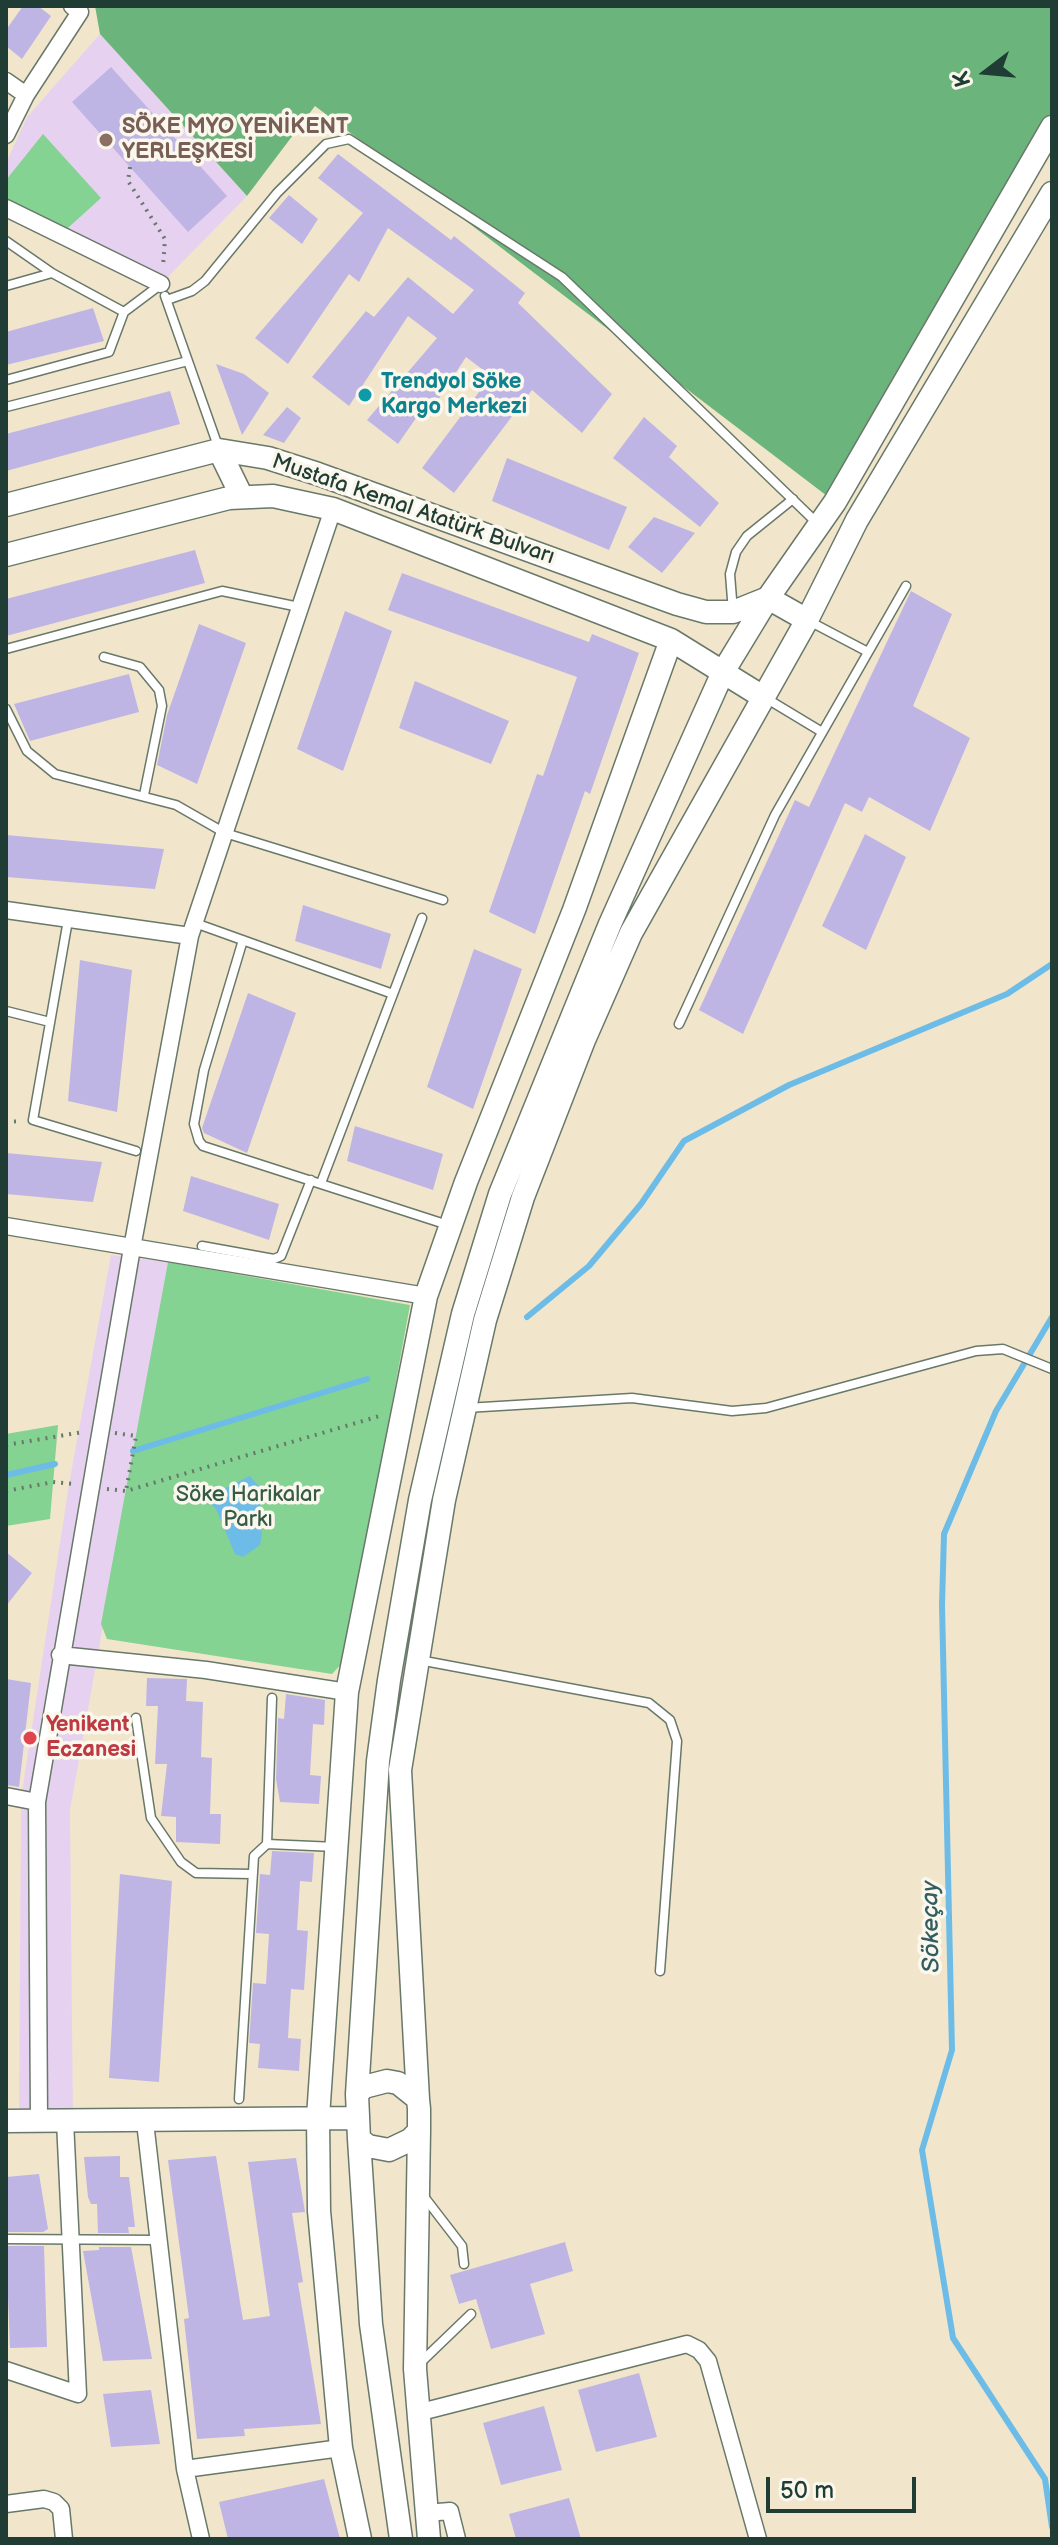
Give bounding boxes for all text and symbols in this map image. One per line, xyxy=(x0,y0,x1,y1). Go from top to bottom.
north arrow xyxy=(946,32,1026,112)
text: K xyxy=(947,68,977,90)
place label: SÖKE MYO YENİKENT YERLEŞKESİ xyxy=(122,114,348,166)
marker: SÖKE MYO YENİKENT YERLEŞKESİ xyxy=(97,131,115,149)
place label: Trendyol Söke Kargo Merkezi xyxy=(381,369,527,420)
marker: Trendyol Söke Kargo Merkezi xyxy=(356,386,374,404)
street label: Mustafa Kemal Atatürk Bulvarı xyxy=(268,449,558,571)
park label: Söke Harikalar Parkı xyxy=(176,1482,320,1534)
place label: Yenikent Eczanesi xyxy=(46,1712,136,1764)
marker: Yenikent Eczanesi xyxy=(21,1729,39,1747)
water label: Sökeçay xyxy=(917,1881,947,1973)
scale bar xyxy=(770,2461,920,2511)
text: 50 m xyxy=(780,2476,834,2505)

